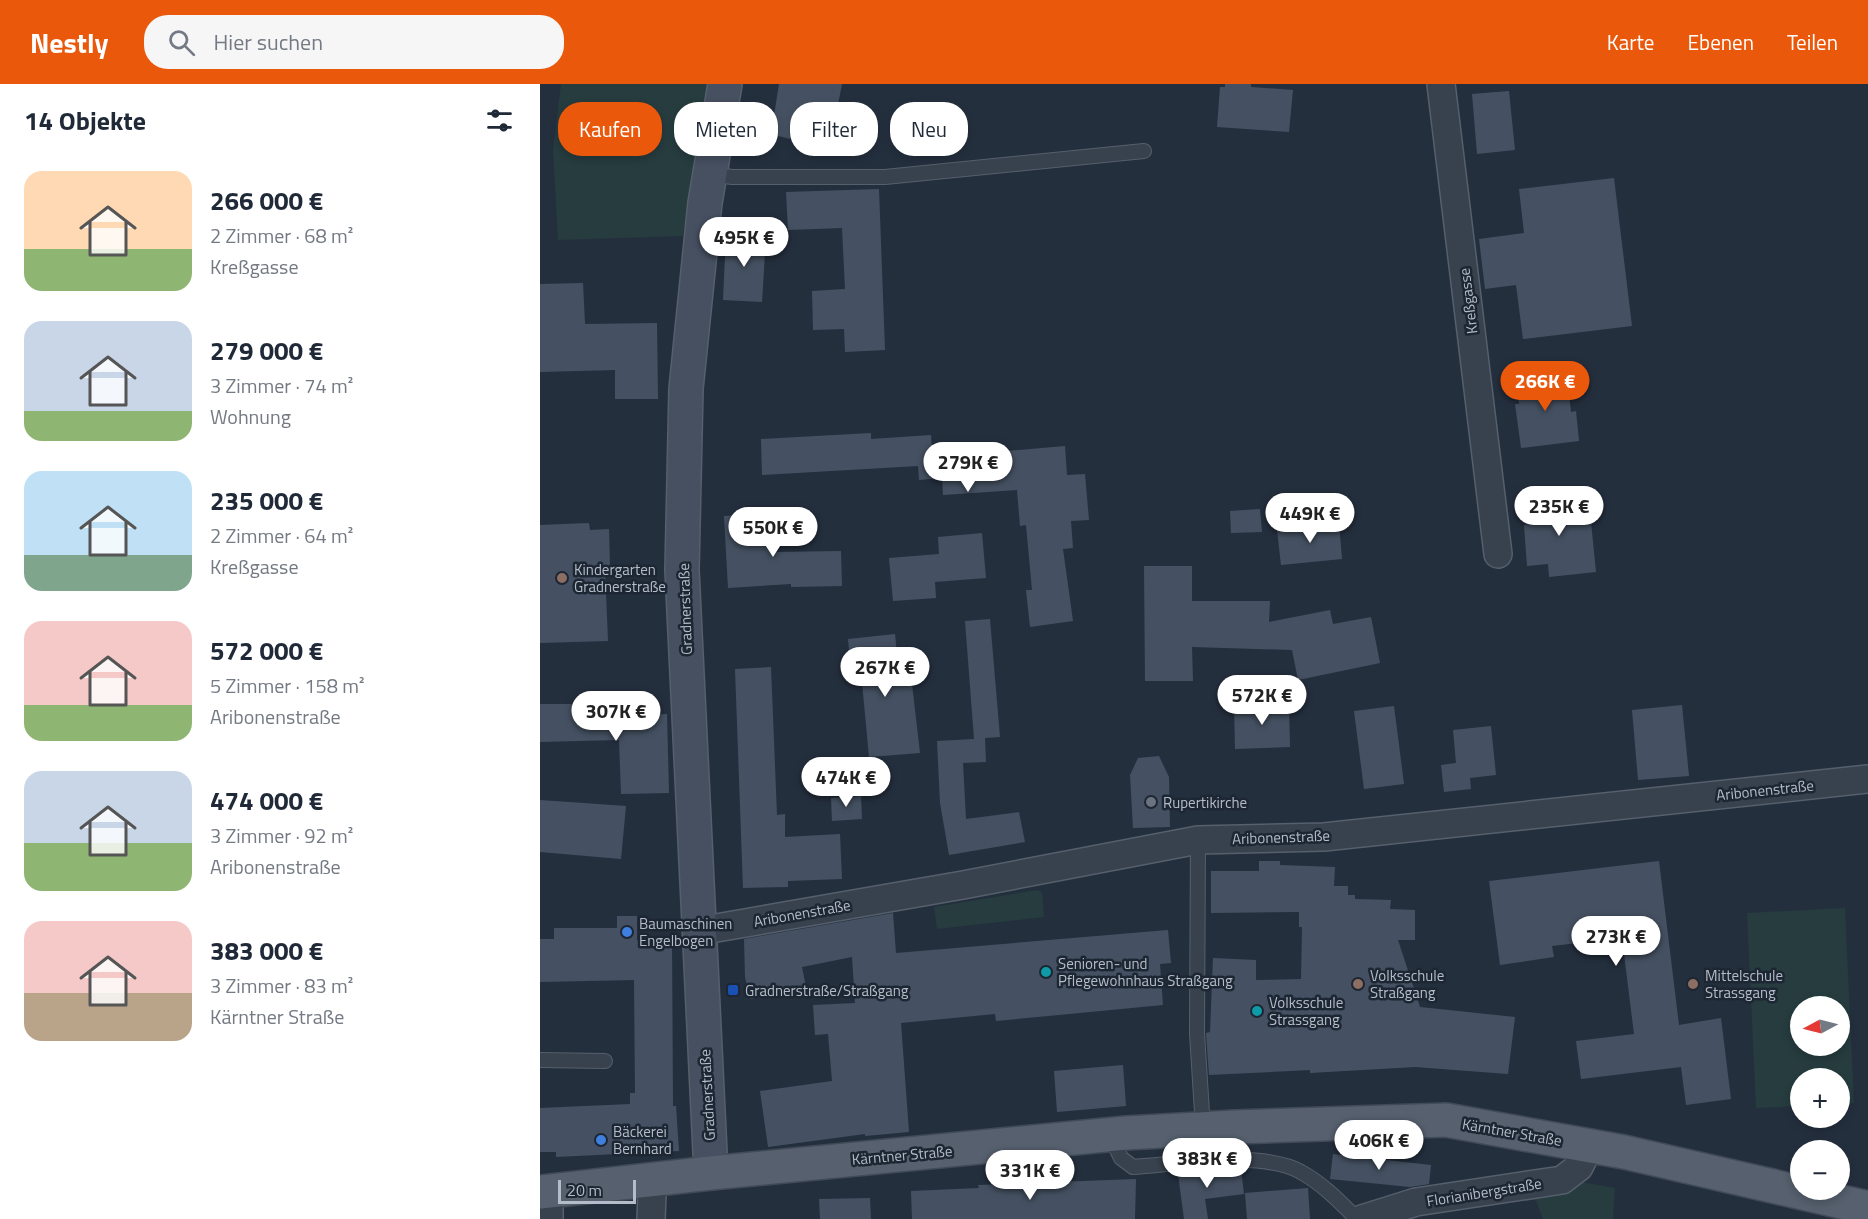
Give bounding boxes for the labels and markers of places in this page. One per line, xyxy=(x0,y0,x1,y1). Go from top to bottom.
pin: 495K € xyxy=(695,217,793,268)
pin: 266K € xyxy=(1496,361,1594,412)
pin: 279K € xyxy=(919,442,1017,493)
pin: 235K € xyxy=(1510,486,1608,537)
pin: 449K € xyxy=(1261,493,1359,544)
pin: 550K € xyxy=(724,507,822,558)
place label: Kindergarten Gradnerstraße xyxy=(574,558,666,598)
marker: Kindergarten Gradnerstraße xyxy=(555,571,569,585)
pin: 267K € xyxy=(836,647,934,698)
pin: 572K € xyxy=(1213,675,1311,726)
pin: 307K € xyxy=(567,691,665,742)
pin: 474K € xyxy=(797,757,895,808)
place label: Rupertikirche xyxy=(1163,791,1247,814)
marker: Rupertikirche xyxy=(1144,795,1158,809)
place label: Baumaschinen Engelbogen xyxy=(639,912,732,952)
pin: 273K € xyxy=(1567,916,1665,967)
marker: Baumaschinen Engelbogen xyxy=(620,925,634,939)
place label: Senioren- und Pflegewohnhaus Straßgang xyxy=(1058,952,1233,992)
place label: Volksschule Straßgang xyxy=(1370,964,1444,1004)
place label: Mittelschule Strassgang xyxy=(1705,964,1783,1004)
marker: Senioren- und Pflegewohnhaus Straßgang xyxy=(1039,965,1053,979)
marker: Volksschule Straßgang xyxy=(1351,977,1365,991)
marker: Mittelschule Strassgang xyxy=(1686,977,1700,991)
place label: Gradnerstraße/Straßgang xyxy=(745,979,909,1002)
marker: Gradnerstraße/Straßgang xyxy=(726,983,740,997)
place label: Volksschule Strassgang xyxy=(1269,991,1343,1031)
marker: Volksschule Strassgang xyxy=(1250,1004,1264,1018)
place label: Bäckerei Bernhard xyxy=(613,1120,672,1160)
pin: 406K € xyxy=(1330,1120,1428,1171)
marker: Bäckerei Bernhard xyxy=(594,1133,608,1147)
pin: 383K € xyxy=(1158,1138,1256,1189)
pin: 331K € xyxy=(981,1150,1079,1201)

